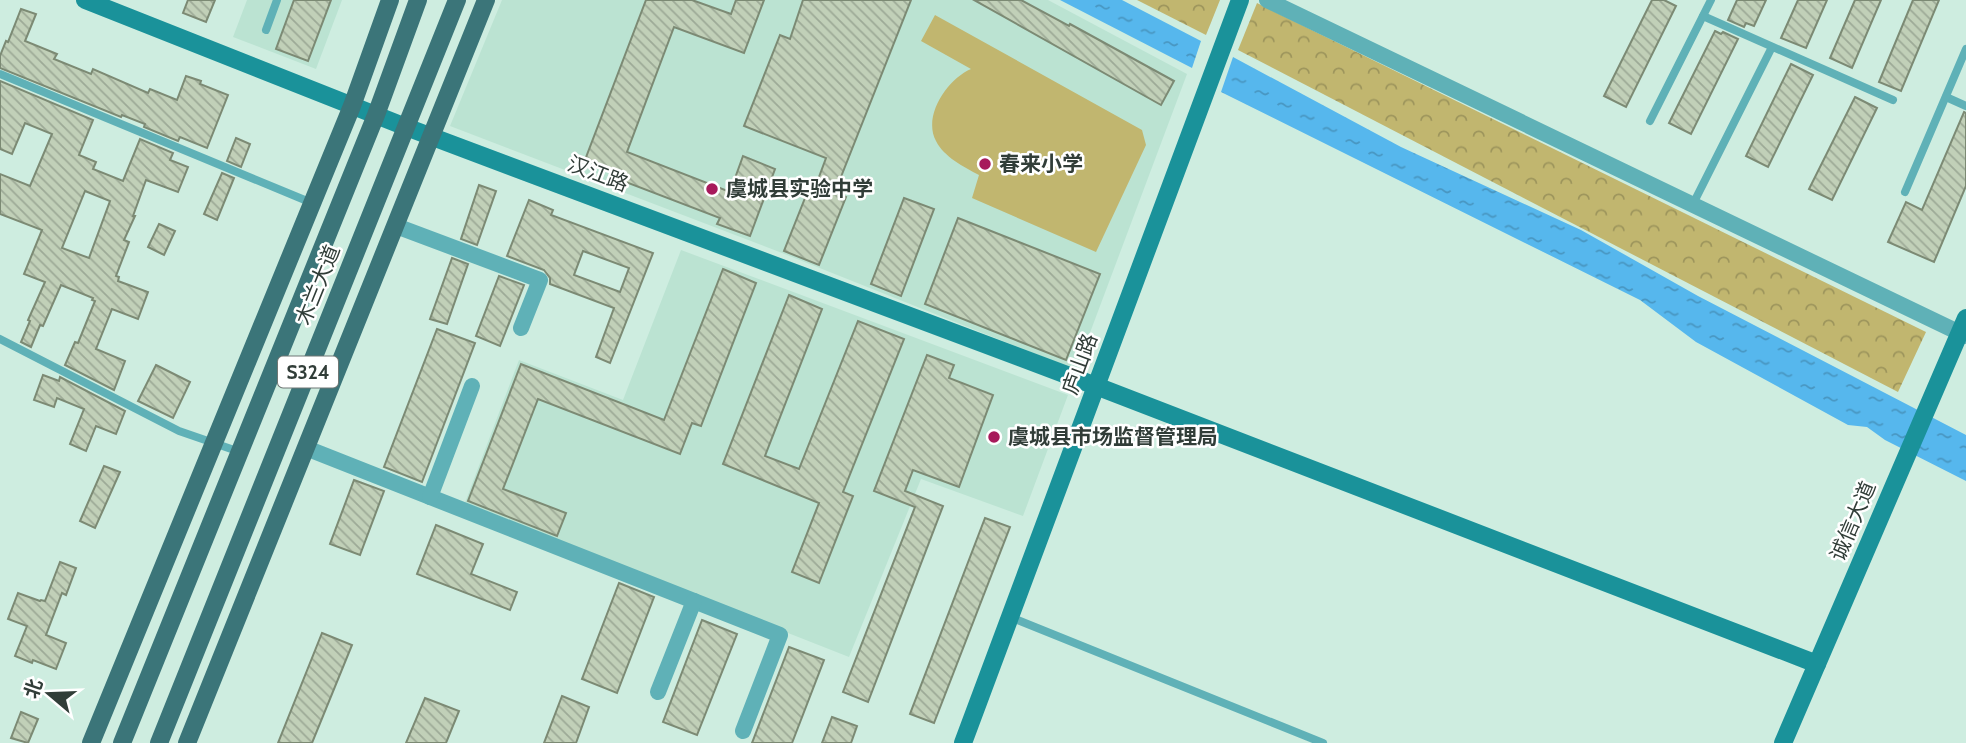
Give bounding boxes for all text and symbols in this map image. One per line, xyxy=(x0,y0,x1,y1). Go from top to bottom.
street label: 汉江路 xyxy=(564,151,632,196)
place label: 春来小学 xyxy=(999,151,1083,176)
marker: 春来小学 xyxy=(977,156,993,172)
place label: 虞城县实验中学 xyxy=(726,176,873,201)
marker: 虞城县实验中学 xyxy=(704,181,720,197)
street label: 木兰大道 xyxy=(290,241,345,328)
street label: 庐山路 xyxy=(1057,330,1102,398)
road number: S324 xyxy=(278,356,338,388)
place label: 虞城县市场监督管理局 xyxy=(1008,424,1218,449)
marker: 虞城县市场监督管理局 xyxy=(986,429,1002,445)
street label: 诚信大道 xyxy=(1825,477,1880,564)
north arrow xyxy=(14,659,84,729)
text: 北 xyxy=(19,676,47,701)

